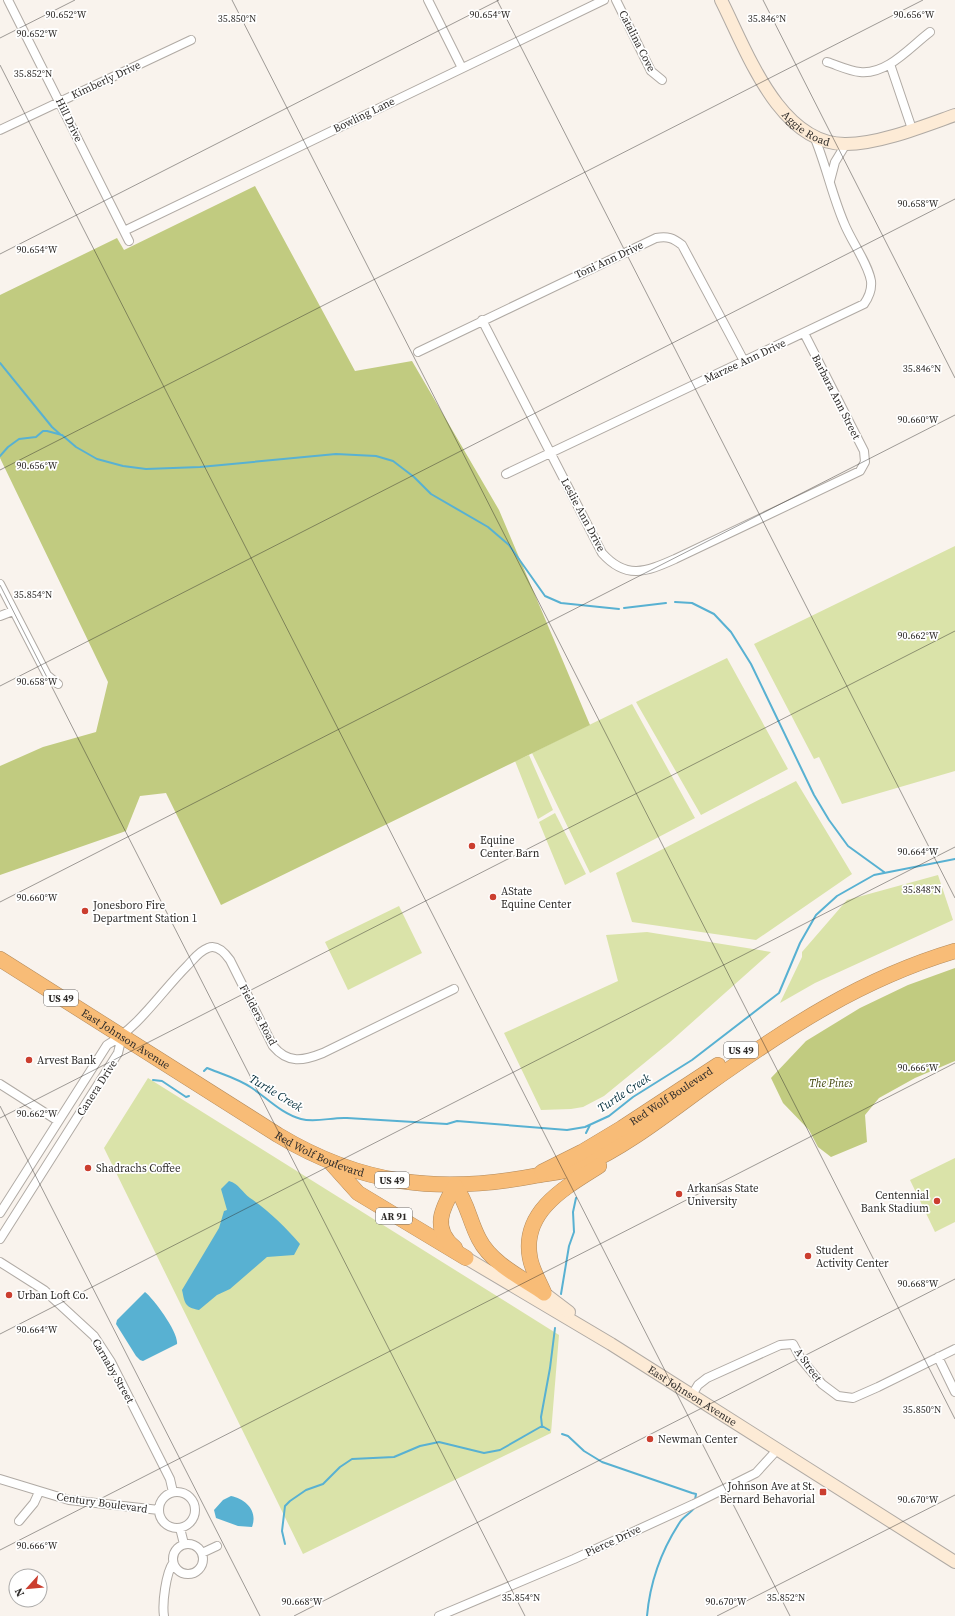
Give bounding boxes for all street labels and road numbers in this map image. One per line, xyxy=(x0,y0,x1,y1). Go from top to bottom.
street label: Catalina Cove xyxy=(615,8,659,75)
street label: Kimberly Drive xyxy=(69,57,143,103)
street label: Bowling Lane xyxy=(331,93,398,136)
street label: Hill Drive xyxy=(52,95,86,145)
street label: Aggie Road xyxy=(779,107,832,150)
street label: Toni Ann Drive xyxy=(572,237,646,282)
street label: Marzee Ann Drive xyxy=(702,335,789,386)
street label: Barbara Ann Street xyxy=(808,352,864,442)
street label: Leslie Ann Drive xyxy=(557,476,609,555)
street label: Fielders Road xyxy=(236,982,281,1049)
road number: US 49 xyxy=(44,990,78,1006)
street label: East Johnson Avenue xyxy=(79,1005,174,1073)
road number: US 49 xyxy=(724,1042,758,1058)
street label: Canera Drive xyxy=(73,1057,121,1119)
street label: Red Wolf Boulevard xyxy=(627,1063,716,1129)
street label: Red Wolf Boulevard xyxy=(272,1127,367,1180)
road number: US 49 xyxy=(375,1172,409,1188)
road number: AR 91 xyxy=(376,1208,412,1224)
street label: Carnaby Street xyxy=(88,1336,138,1406)
street label: A Street xyxy=(791,1345,826,1385)
street label: East Johnson Avenue xyxy=(645,1362,740,1430)
street label: Century Boulevard xyxy=(55,1489,149,1517)
street label: Pierce Drive xyxy=(583,1521,644,1560)

